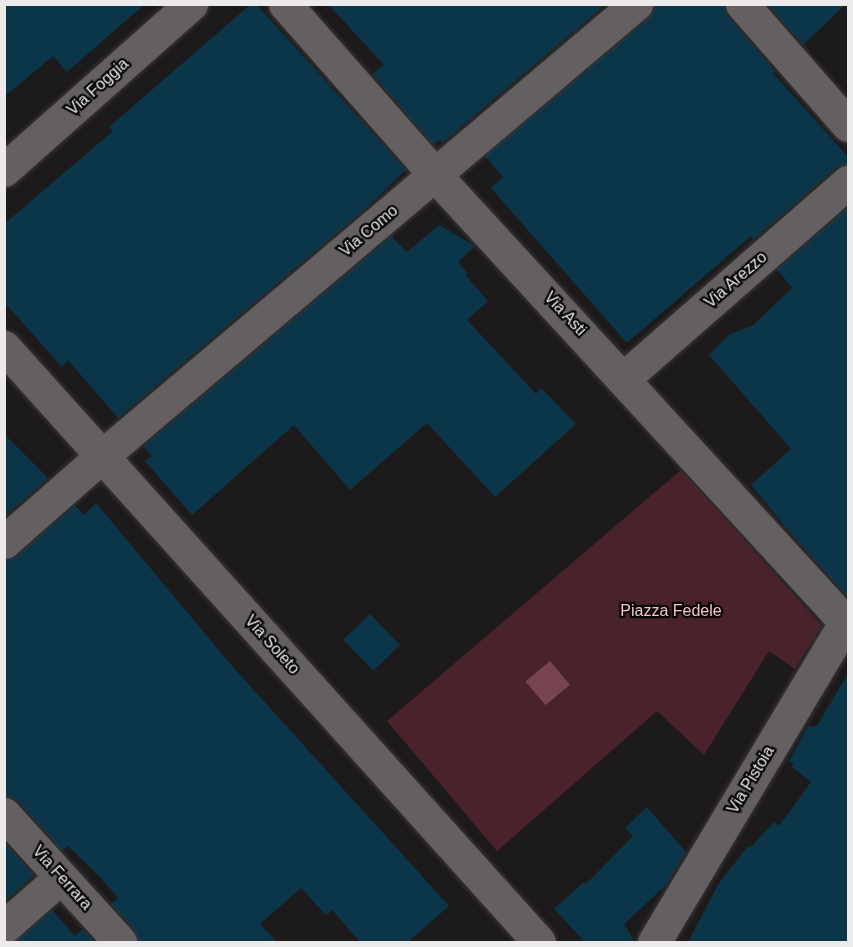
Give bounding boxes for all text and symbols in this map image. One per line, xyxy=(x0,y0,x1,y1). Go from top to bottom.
street label: Via Foggia xyxy=(63,54,133,120)
street label: Via Como xyxy=(336,201,402,261)
street label: Via Arezzo xyxy=(701,247,771,313)
street label: Via Asti xyxy=(540,288,590,340)
park label: Piazza Fedele xyxy=(620,601,722,621)
street label: Via Soleto xyxy=(241,612,303,678)
street label: Via Pistoia xyxy=(723,743,779,817)
street label: Via Ferrara xyxy=(28,842,96,914)

